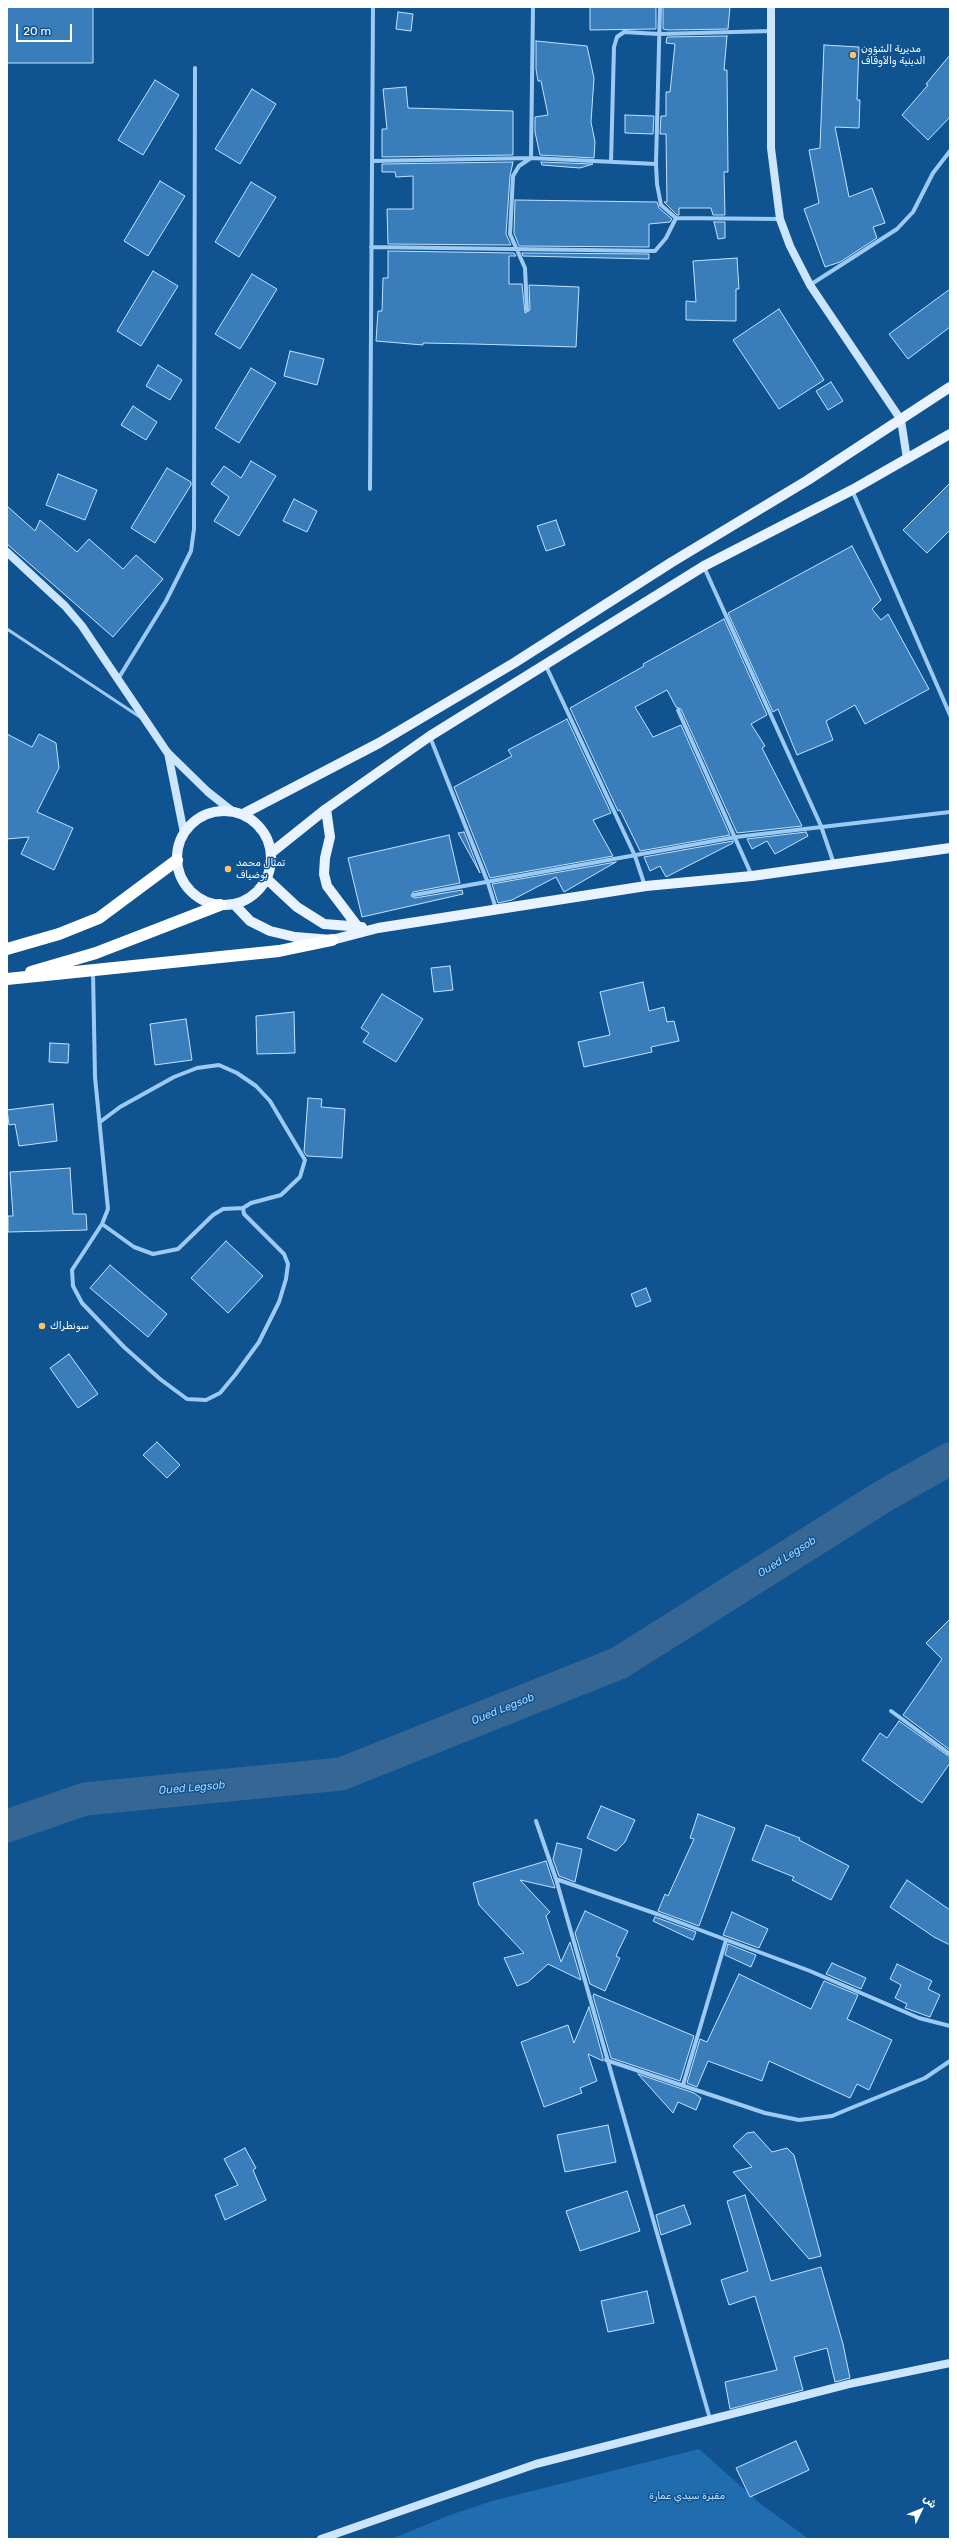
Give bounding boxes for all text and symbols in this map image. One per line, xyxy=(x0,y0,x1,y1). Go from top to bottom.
scale bar xyxy=(18,16,74,42)
text: 20 m xyxy=(23,24,51,38)
place label: مديرية الشؤون الدينية والأوقاف xyxy=(861,43,925,66)
marker: مديرية الشؤون الدينية والأوقاف xyxy=(848,50,858,60)
place label: تمثال محمد بوضياف xyxy=(236,857,285,880)
marker: تمثال محمد بوضياف xyxy=(223,864,233,874)
place label: سونطراك xyxy=(50,1320,89,1332)
marker: سونطراك xyxy=(37,1321,47,1331)
water label: Oued Legsob xyxy=(755,1534,819,1580)
water label: Oued Legsob xyxy=(470,1690,536,1728)
water label: Oued Legsob xyxy=(158,1779,226,1797)
park label: مقبرة سيدي عمارة xyxy=(649,2490,725,2502)
north arrow xyxy=(901,2490,941,2530)
text: ش xyxy=(921,2492,940,2511)

